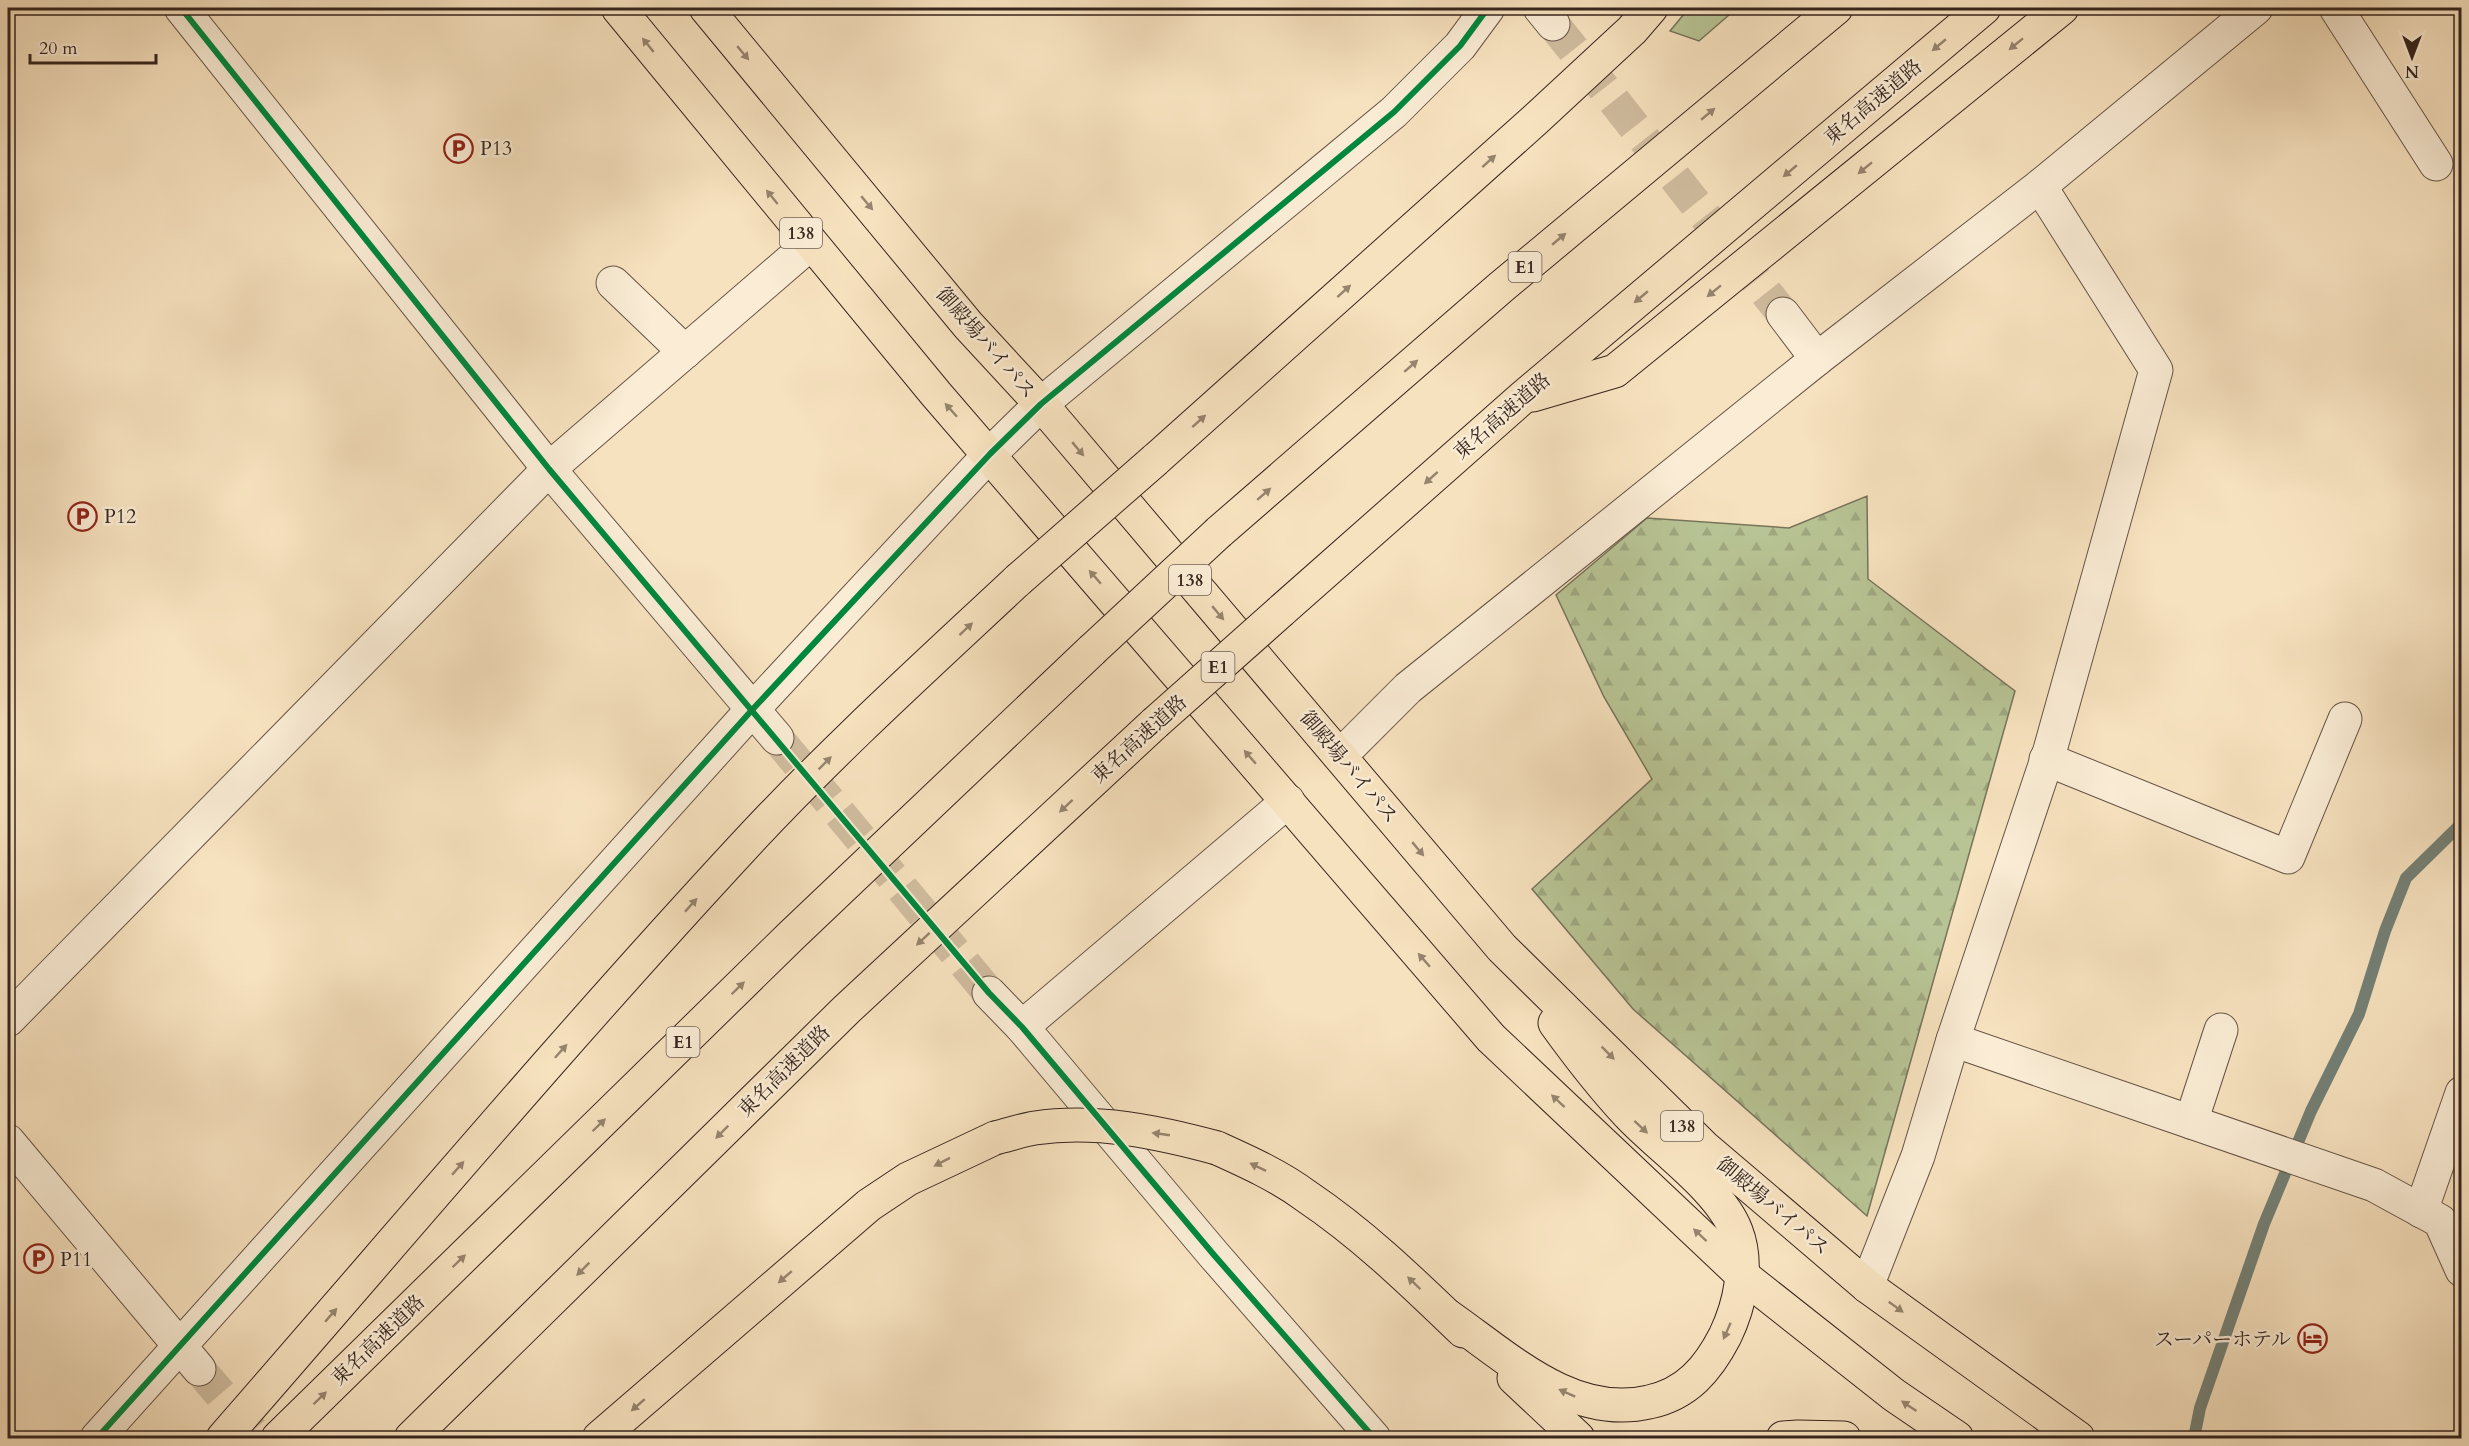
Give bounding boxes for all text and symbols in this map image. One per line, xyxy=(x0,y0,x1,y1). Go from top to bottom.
scale bar xyxy=(30,27,156,65)
north arrow xyxy=(2382,27,2442,87)
text: 20 m xyxy=(39,36,78,61)
one-way arrow xyxy=(643,38,655,53)
one-way arrow xyxy=(1932,38,1947,51)
one-way arrow xyxy=(2008,38,2024,51)
one-way arrow xyxy=(736,45,749,60)
street label: 東名高速道路 xyxy=(1818,53,1928,151)
text: N xyxy=(2405,60,2419,82)
one-way arrow xyxy=(1701,109,1716,121)
parking icon: P13 xyxy=(443,132,475,164)
place label: P13 xyxy=(480,135,512,162)
one-way arrow xyxy=(1482,154,1497,168)
one-way arrow xyxy=(1857,161,1873,174)
one-way arrow xyxy=(1783,164,1798,177)
one-way arrow xyxy=(766,189,778,204)
one-way arrow xyxy=(861,195,874,211)
road number: 138 xyxy=(780,218,822,248)
one-way arrow xyxy=(1551,233,1567,246)
road number: E1 xyxy=(1508,252,1541,282)
street label: 御殿場バイパス xyxy=(930,281,1042,405)
one-way arrow xyxy=(1706,284,1722,297)
one-way arrow xyxy=(1336,285,1351,298)
one-way arrow xyxy=(1634,290,1649,303)
one-way arrow xyxy=(1403,360,1418,373)
street label: 東名高速道路 xyxy=(1448,366,1556,466)
one-way arrow xyxy=(944,403,958,418)
one-way arrow xyxy=(1191,414,1206,428)
one-way arrow xyxy=(1072,441,1085,457)
one-way arrow xyxy=(1424,471,1439,484)
one-way arrow xyxy=(1256,487,1271,501)
parking icon: P12 xyxy=(67,500,99,532)
place label: P12 xyxy=(104,503,136,530)
road number: 138 xyxy=(1169,565,1211,595)
one-way arrow xyxy=(1089,569,1102,585)
one-way arrow xyxy=(1212,605,1225,621)
one-way arrow xyxy=(958,623,973,636)
road number: E1 xyxy=(1202,652,1234,682)
street label: 東名高速道路 xyxy=(1085,689,1193,789)
street label: 御殿場バイパス xyxy=(1294,705,1404,829)
one-way arrow xyxy=(1244,750,1257,765)
one-way arrow xyxy=(818,756,832,771)
one-way arrow xyxy=(1059,799,1074,812)
one-way arrow xyxy=(1412,841,1425,857)
one-way arrow xyxy=(684,898,697,913)
one-way arrow xyxy=(916,931,930,945)
one-way arrow xyxy=(1418,953,1431,968)
one-way arrow xyxy=(730,982,744,996)
street label: 東名高速道路 xyxy=(732,1019,836,1123)
road number: E1 xyxy=(666,1027,700,1057)
one-way arrow xyxy=(554,1043,568,1058)
one-way arrow xyxy=(1601,1046,1615,1060)
one-way arrow xyxy=(1550,1094,1565,1108)
road number: 138 xyxy=(1661,1111,1703,1141)
one-way arrow xyxy=(591,1118,605,1132)
one-way arrow xyxy=(1634,1119,1648,1133)
one-way arrow xyxy=(715,1125,730,1139)
one-way arrow xyxy=(1151,1129,1170,1138)
street label: 御殿場バイパス xyxy=(1711,1151,1835,1261)
one-way arrow xyxy=(933,1157,950,1167)
one-way arrow xyxy=(452,1160,465,1176)
one-way arrow xyxy=(1249,1163,1266,1172)
one-way arrow xyxy=(1692,1228,1707,1242)
parking icon: P11 xyxy=(23,1243,55,1275)
place label: P11 xyxy=(60,1246,92,1273)
one-way arrow xyxy=(452,1255,466,1269)
one-way arrow xyxy=(576,1262,591,1276)
one-way arrow xyxy=(778,1270,793,1283)
one-way arrow xyxy=(1406,1276,1421,1290)
street label: 東名高速道路 xyxy=(325,1289,431,1391)
one-way arrow xyxy=(1888,1301,1904,1312)
one-way arrow xyxy=(324,1307,337,1323)
one-way arrow xyxy=(1722,1323,1732,1341)
hotel icon: スーパーホテル xyxy=(2296,1323,2328,1355)
place label: スーパーホテル xyxy=(2154,1326,2291,1353)
one-way arrow xyxy=(1557,1388,1575,1398)
one-way arrow xyxy=(312,1391,326,1405)
one-way arrow xyxy=(630,1398,646,1411)
one-way arrow xyxy=(1901,1400,1917,1411)

